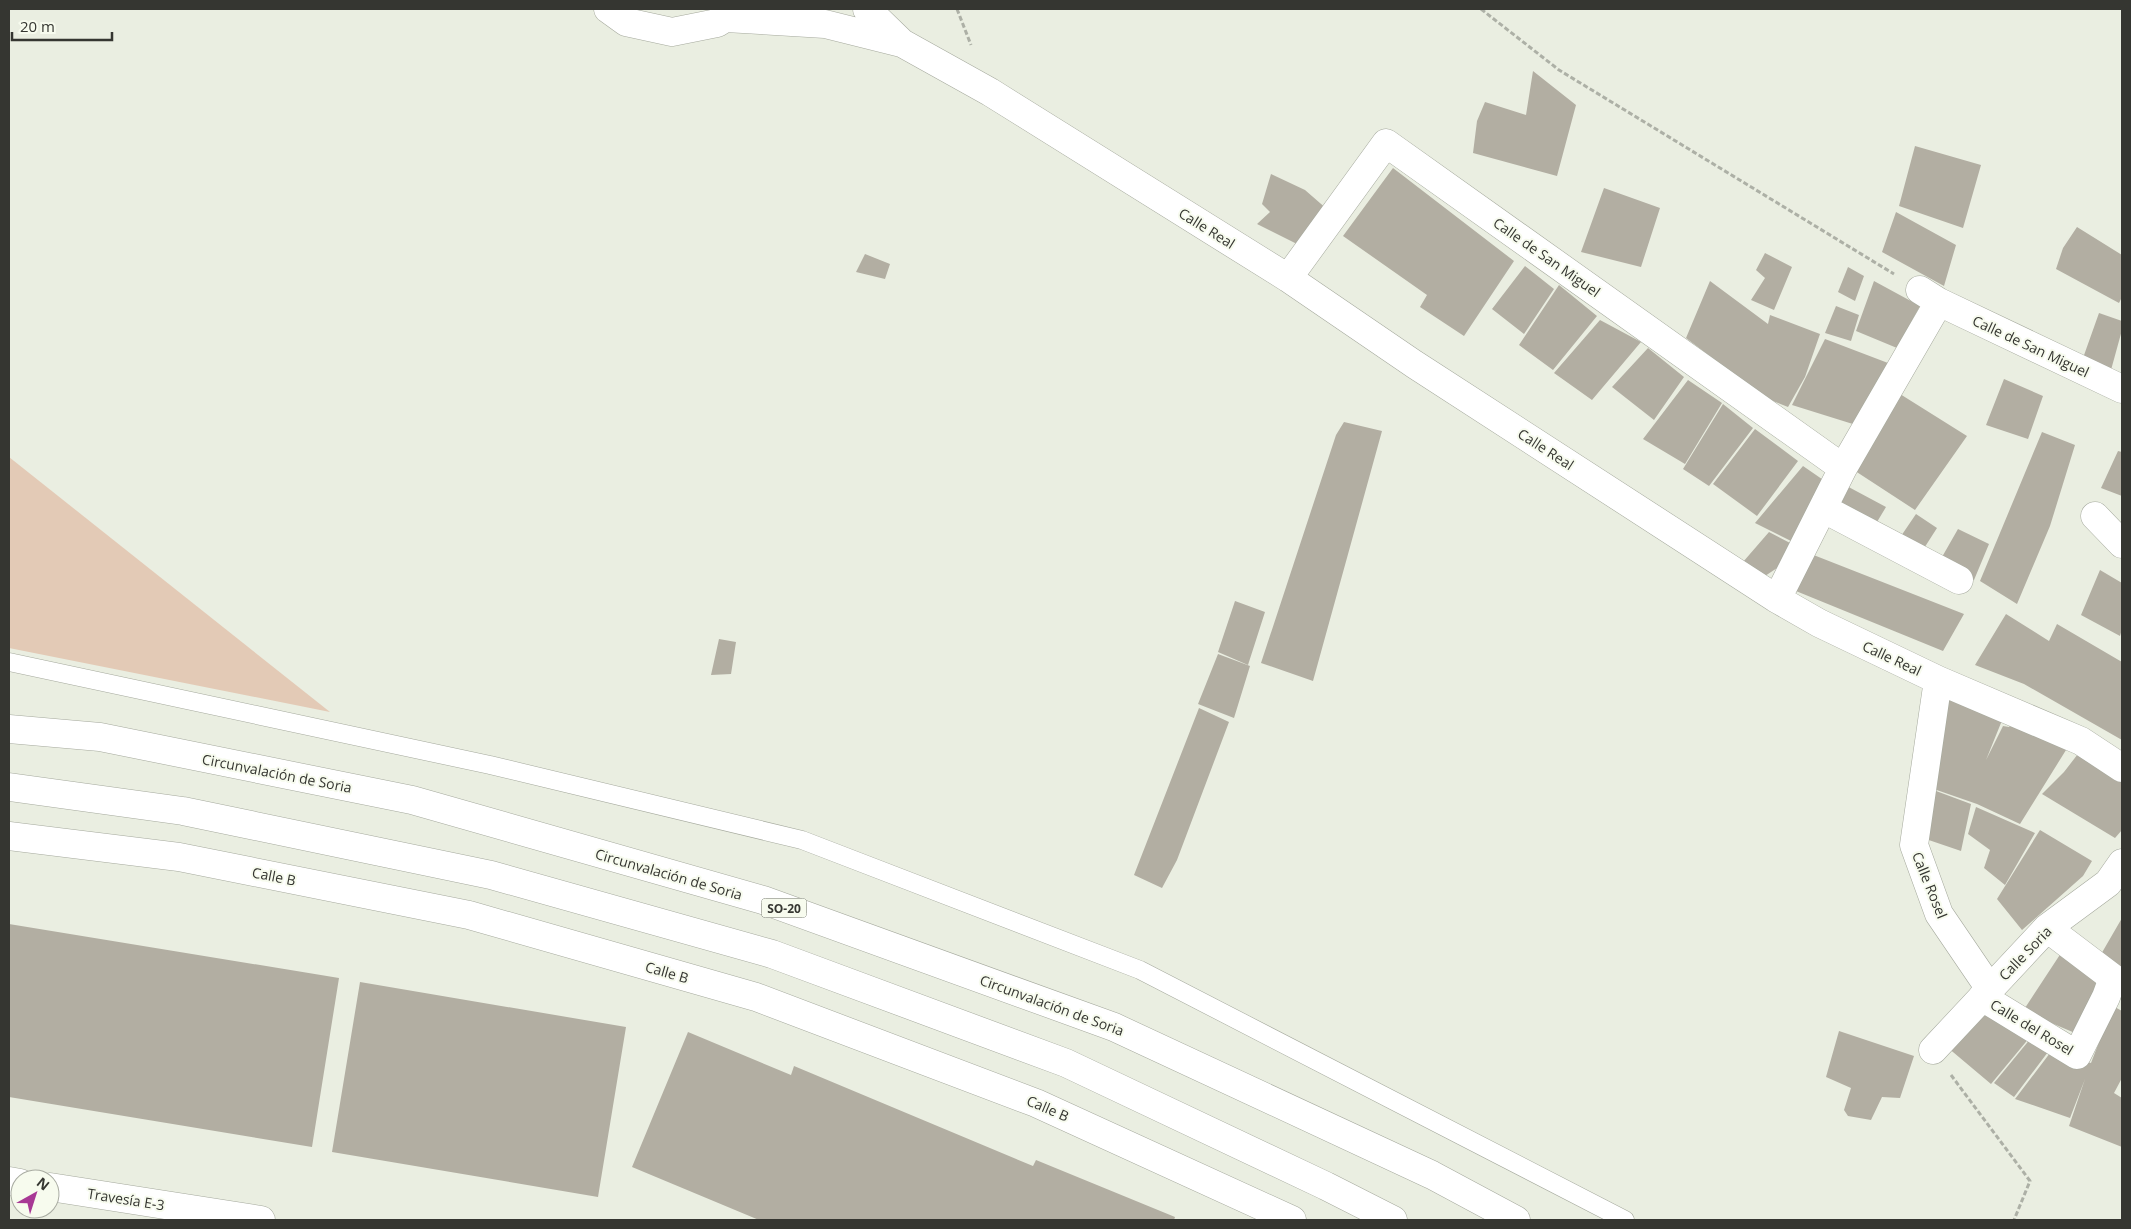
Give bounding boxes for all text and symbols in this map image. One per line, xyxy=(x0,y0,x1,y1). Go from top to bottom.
scale bar xyxy=(12,10,112,42)
text: 20 m xyxy=(20,16,55,36)
street label: Calle Real xyxy=(1175,203,1239,253)
street label: Calle de San Miguel xyxy=(1490,213,1604,301)
street label: Calle de San Miguel xyxy=(1970,311,2092,381)
street label: Calle Real xyxy=(1514,424,1578,474)
street label: Calle Real xyxy=(1859,636,1925,680)
street label: Circunvalación de Soria xyxy=(201,749,353,797)
street label: Circunvalación de Soria xyxy=(593,844,745,904)
street label: Calle Rosel xyxy=(1908,849,1952,921)
street label: Calle B xyxy=(250,862,298,890)
road number: SO-20 xyxy=(762,898,806,918)
street label: Calle Soria xyxy=(1994,922,2056,984)
street label: Calle B xyxy=(643,957,691,987)
street label: Circunvalación de Soria xyxy=(977,970,1127,1040)
street label: Calle del Rosel xyxy=(1987,995,2077,1059)
street label: Calle B xyxy=(1024,1091,1072,1125)
north arrow xyxy=(10,1169,60,1219)
text: N xyxy=(33,1173,54,1194)
street label: Travesía E-3 xyxy=(86,1184,166,1214)

